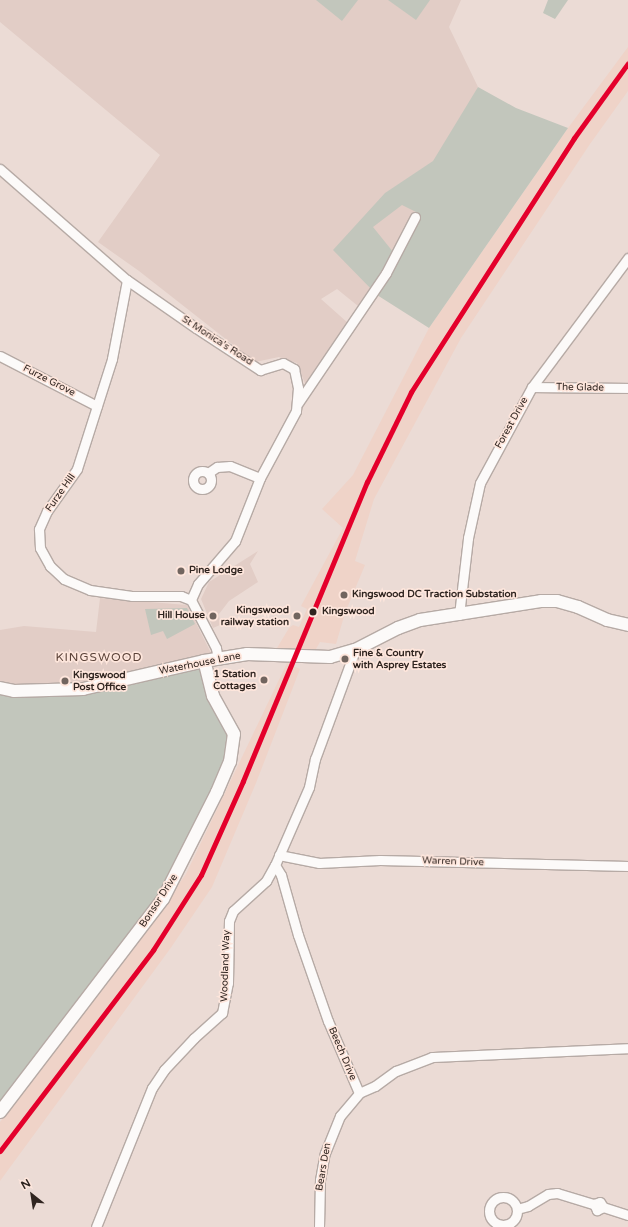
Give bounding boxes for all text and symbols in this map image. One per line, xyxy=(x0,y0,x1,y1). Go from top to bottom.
street label: St Monica's Road xyxy=(179,314,255,368)
street label: Furze Grove xyxy=(21,363,77,399)
street label: The Glade xyxy=(556,382,604,394)
street label: Forest Drive xyxy=(493,395,531,451)
street label: Furze Hill xyxy=(44,472,78,514)
place label: Pine Lodge xyxy=(189,565,243,577)
marker: Pine Lodge xyxy=(176,566,186,576)
place label: Kingswood DC Traction Substation xyxy=(352,589,517,601)
marker: Kingswood DC Traction Substation xyxy=(339,590,349,600)
place label: Kingswood railway station xyxy=(221,604,289,628)
marker: Kingswood xyxy=(306,605,320,619)
place label: Kingswood xyxy=(322,606,375,618)
place label: Hill House xyxy=(157,610,205,622)
marker: Hill House xyxy=(208,611,218,621)
marker: Kingswood railway station xyxy=(292,611,302,621)
place label: Fine & Country with Asprey Estates xyxy=(353,647,446,670)
street label: Waterhouse Lane xyxy=(158,650,242,678)
district label: KINGSWOOD xyxy=(55,651,143,665)
marker: Fine & Country with Asprey Estates xyxy=(340,654,350,664)
place label: 1 Station Cottages xyxy=(213,668,256,692)
place label: Kingswood Post Office xyxy=(73,669,126,692)
marker: 1 Station Cottages xyxy=(259,675,269,685)
marker: Kingswood Post Office xyxy=(60,676,70,686)
street label: Warren Drive xyxy=(422,855,484,869)
street label: Bonsor Drive xyxy=(137,872,181,930)
street label: Woodland Way xyxy=(219,930,233,1002)
street label: Beech Drive xyxy=(325,1025,359,1083)
street label: Bears Den xyxy=(314,1142,334,1192)
north arrow xyxy=(12,1175,52,1215)
text: N xyxy=(19,1176,33,1192)

